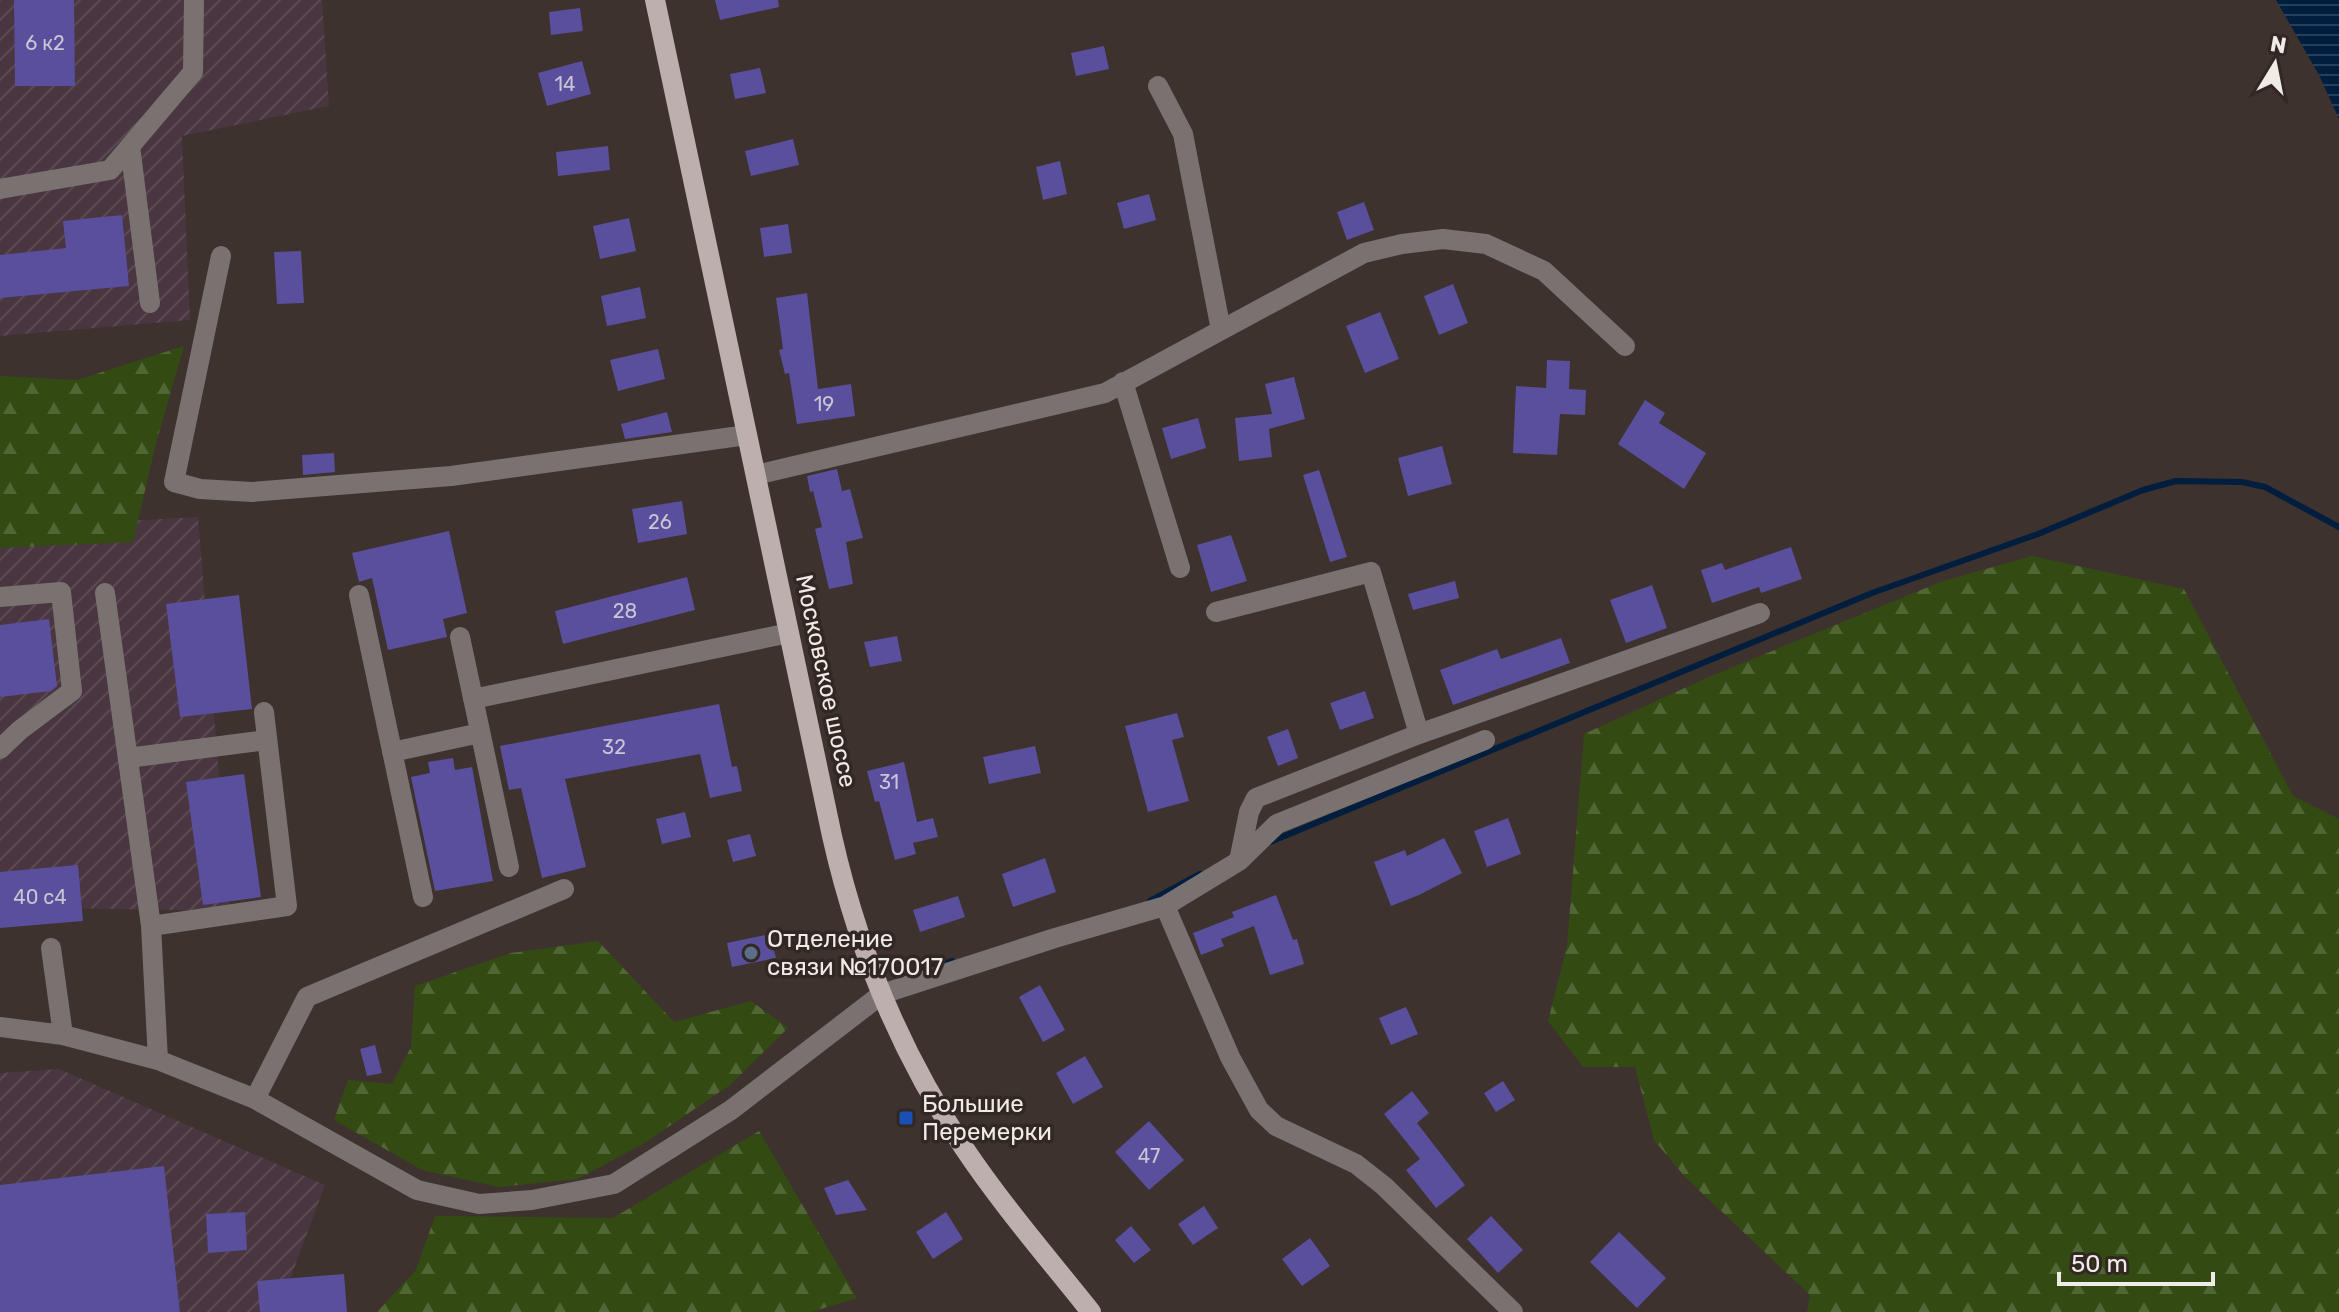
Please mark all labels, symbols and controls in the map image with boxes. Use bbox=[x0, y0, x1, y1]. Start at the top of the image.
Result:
north arrow bbox=[2235, 24, 2315, 104]
text: N bbox=[2268, 30, 2289, 59]
house number: 6 к2 bbox=[25, 31, 65, 55]
house number: 14 bbox=[555, 72, 575, 96]
house number: 19 bbox=[814, 392, 834, 416]
house number: 26 bbox=[648, 510, 672, 534]
street label: Московское шоссе bbox=[790, 572, 862, 790]
house number: 28 bbox=[613, 599, 637, 623]
house number: 32 bbox=[602, 735, 626, 759]
house number: 31 bbox=[879, 770, 899, 794]
house number: 40 с4 bbox=[13, 885, 67, 909]
place label: Отделение связи №170017 bbox=[767, 925, 943, 981]
marker: Отделение связи №170017 bbox=[742, 944, 760, 962]
place label: Большие Перемерки bbox=[922, 1090, 1052, 1146]
marker: Большие Перемерки bbox=[897, 1109, 915, 1127]
house number: 47 bbox=[1138, 1144, 1160, 1168]
scale bar bbox=[2059, 1236, 2213, 1286]
text: 50 m bbox=[2071, 1250, 2128, 1278]

